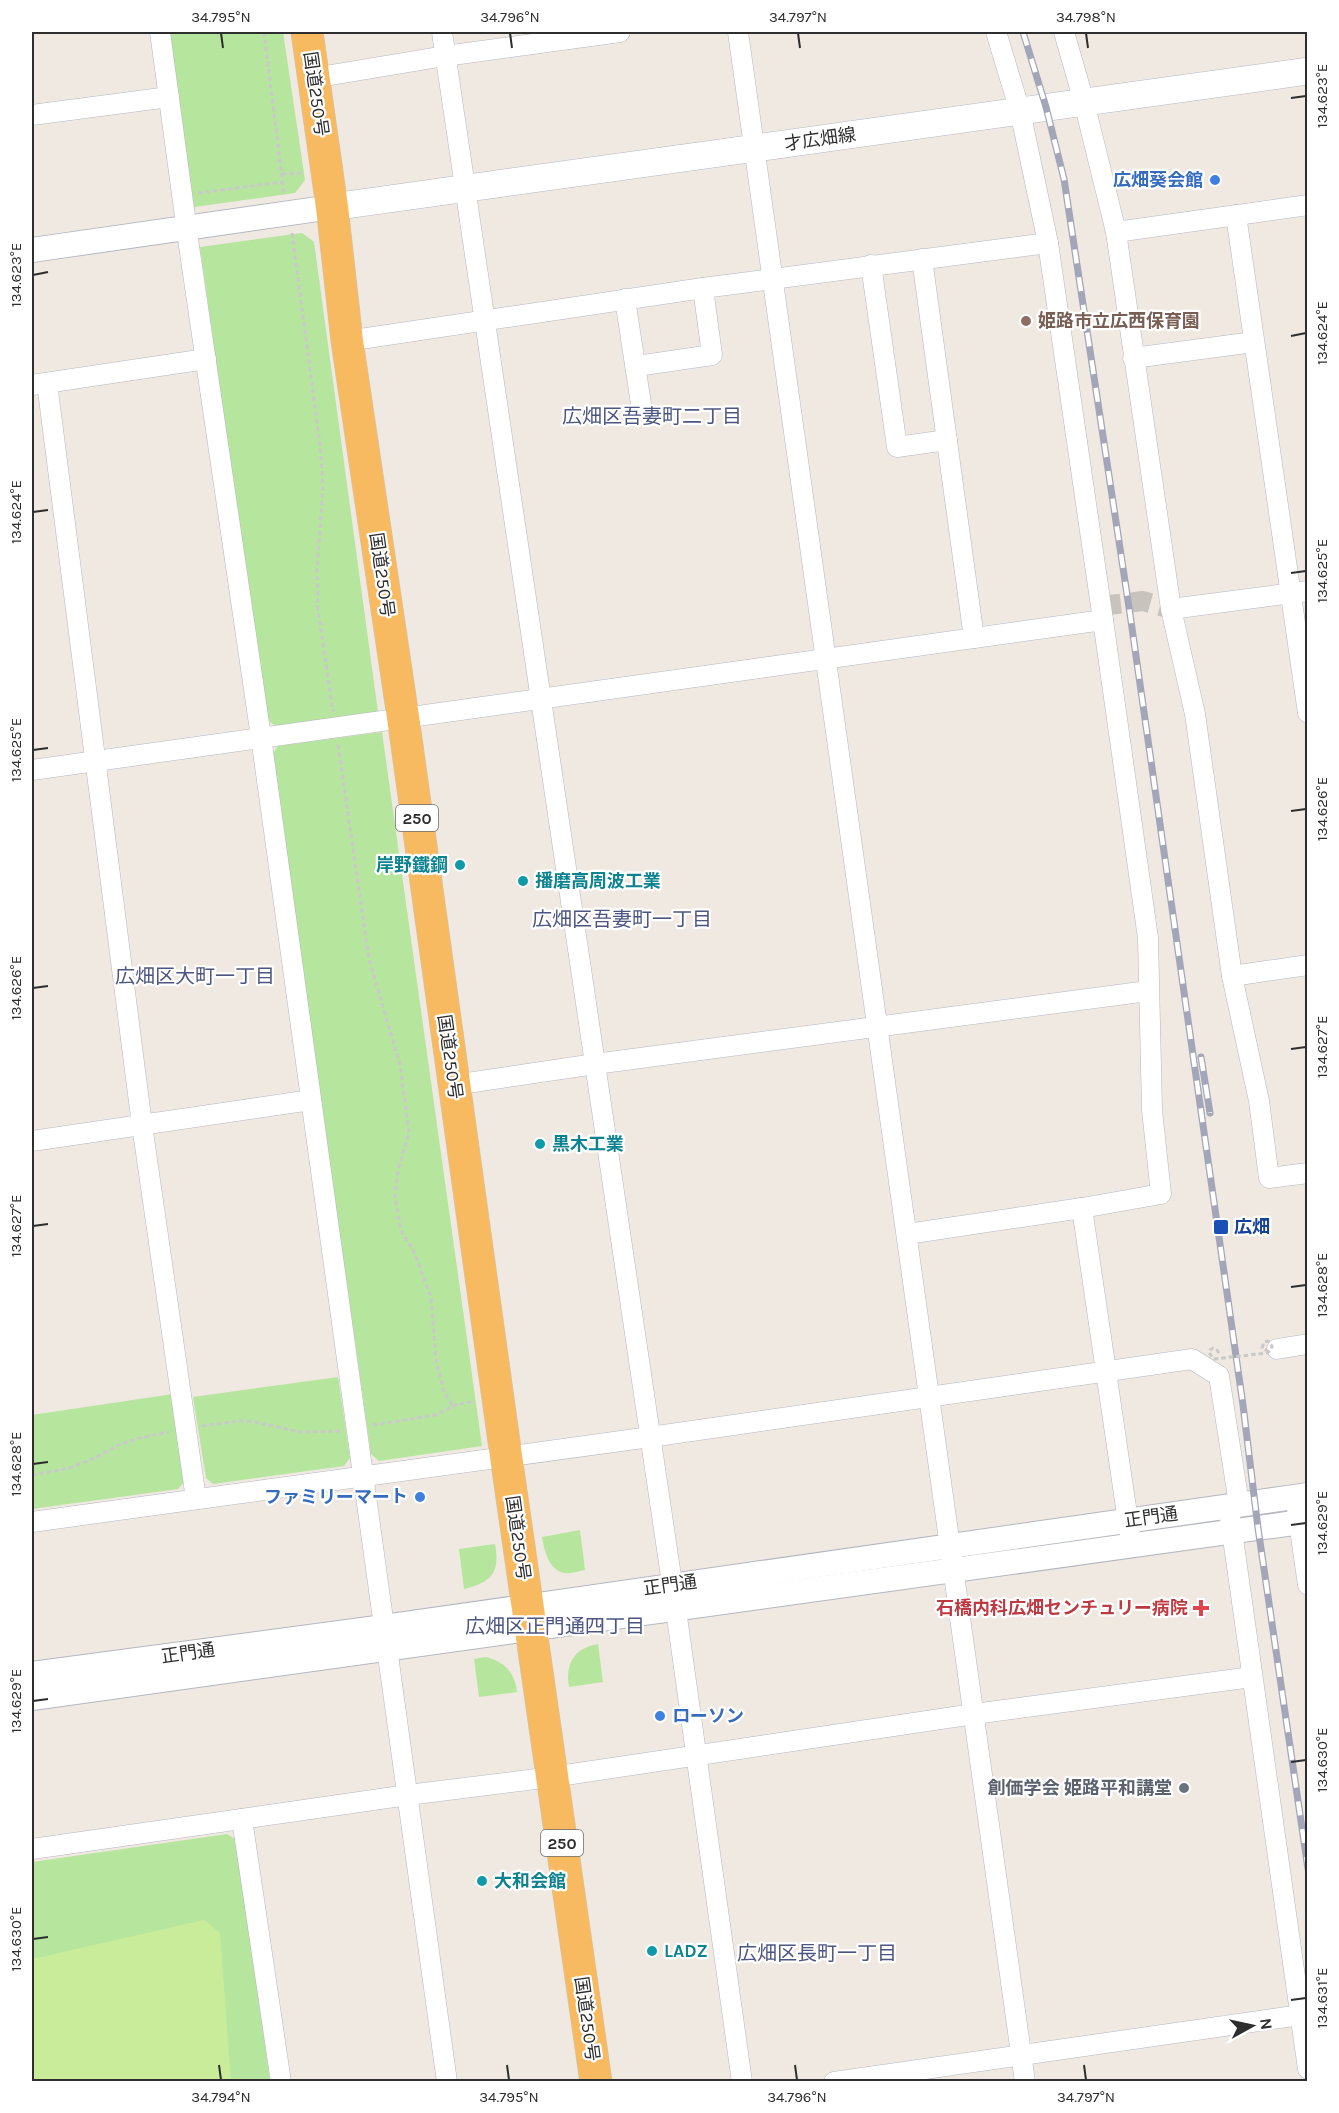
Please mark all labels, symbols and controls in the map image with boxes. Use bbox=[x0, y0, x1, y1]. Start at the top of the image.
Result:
text: 34.795°N bbox=[191, 8, 251, 26]
text: 34.796°N bbox=[480, 8, 540, 26]
text: 34.797°N bbox=[769, 8, 827, 26]
text: 34.798°N bbox=[1056, 8, 1116, 26]
street label: 国道250号 bbox=[299, 50, 333, 138]
text: 134.623°E bbox=[1313, 64, 1331, 128]
street label: 才広畑線 bbox=[783, 123, 857, 155]
place label: 広畑葵会館 bbox=[1113, 169, 1203, 191]
marker: 広畑葵会館 bbox=[1208, 173, 1222, 187]
text: 134.623°E bbox=[7, 243, 25, 307]
text: 134.624°E bbox=[1313, 301, 1331, 365]
place label: 姫路市立広西保育園 bbox=[1038, 310, 1200, 332]
marker: 姫路市立広西保育園 bbox=[1019, 314, 1033, 328]
district label: 広畑区吾妻町二丁目 bbox=[562, 405, 742, 428]
text: 134.624°E bbox=[7, 480, 25, 544]
street label: 国道250号 bbox=[365, 531, 399, 619]
text: 134.625°E bbox=[1313, 539, 1331, 603]
text: 134.625°E bbox=[7, 718, 25, 782]
text: 134.626°E bbox=[1313, 777, 1331, 841]
road number: 250 bbox=[396, 805, 438, 831]
place label: 岸野鐵鋼 bbox=[376, 854, 448, 876]
marker: 岸野鐵鋼 bbox=[453, 858, 467, 872]
place label: 播磨高周波工業 bbox=[535, 870, 661, 892]
marker: 播磨高周波工業 bbox=[516, 874, 530, 888]
district label: 広畑区吾妻町一丁目 bbox=[532, 908, 712, 931]
text: 134.626°E bbox=[7, 956, 25, 1020]
district label: 広畑区大町一丁目 bbox=[115, 965, 275, 988]
street label: 国道250号 bbox=[433, 1013, 467, 1101]
text: 134.627°E bbox=[1313, 1016, 1331, 1078]
place label: 黒木工業 bbox=[552, 1133, 624, 1155]
marker: 黒木工業 bbox=[533, 1137, 547, 1151]
text: 134.627°E bbox=[7, 1195, 25, 1257]
place label: 広畑 bbox=[1234, 1216, 1270, 1238]
marker: 広畑 bbox=[1212, 1218, 1230, 1236]
text: 134.628°E bbox=[1313, 1253, 1331, 1317]
text: 134.628°E bbox=[7, 1432, 25, 1496]
place label: ファミリーマート bbox=[264, 1486, 408, 1508]
marker: ファミリーマート bbox=[413, 1490, 427, 1504]
text: 134.629°E bbox=[1313, 1491, 1331, 1555]
street label: 国道250号 bbox=[501, 1494, 535, 1582]
street label: 正門通 bbox=[1123, 1502, 1179, 1532]
street label: 正門通 bbox=[642, 1570, 698, 1600]
place label: 石橋内科広畑センチュリー病院 bbox=[936, 1597, 1188, 1619]
marker: 石橋内科広畑センチュリー病院 bbox=[1192, 1599, 1210, 1617]
district label: 広畑区正門通四丁目 bbox=[465, 1615, 645, 1638]
street label: 正門通 bbox=[160, 1638, 216, 1668]
text: 134.629°E bbox=[7, 1669, 25, 1733]
place label: ローソン bbox=[672, 1705, 744, 1727]
marker: ローソン bbox=[653, 1709, 667, 1723]
text: 134.630°E bbox=[1313, 1728, 1331, 1792]
place label: 創価学会 姫路平和講堂 bbox=[987, 1777, 1172, 1799]
marker: 創価学会 姫路平和講堂 bbox=[1177, 1781, 1191, 1795]
road number: 250 bbox=[541, 1830, 583, 1856]
place label: 大和会館 bbox=[494, 1870, 566, 1892]
marker: 大和会館 bbox=[475, 1874, 489, 1888]
text: 134.630°E bbox=[7, 1907, 25, 1971]
place label: LADZ bbox=[664, 1940, 708, 1962]
district label: 広畑区長町一丁目 bbox=[737, 1942, 897, 1965]
marker: LADZ bbox=[645, 1944, 659, 1958]
text: 134.631°E bbox=[1313, 1968, 1331, 2028]
street label: 国道250号 bbox=[570, 1975, 604, 2063]
north arrow bbox=[1222, 1996, 1282, 2056]
text: N bbox=[1256, 2017, 1277, 2031]
text: 34.794°N bbox=[191, 2088, 251, 2106]
text: 34.795°N bbox=[479, 2088, 539, 2106]
text: 34.796°N bbox=[767, 2088, 827, 2106]
text: 34.797°N bbox=[1057, 2088, 1115, 2106]

